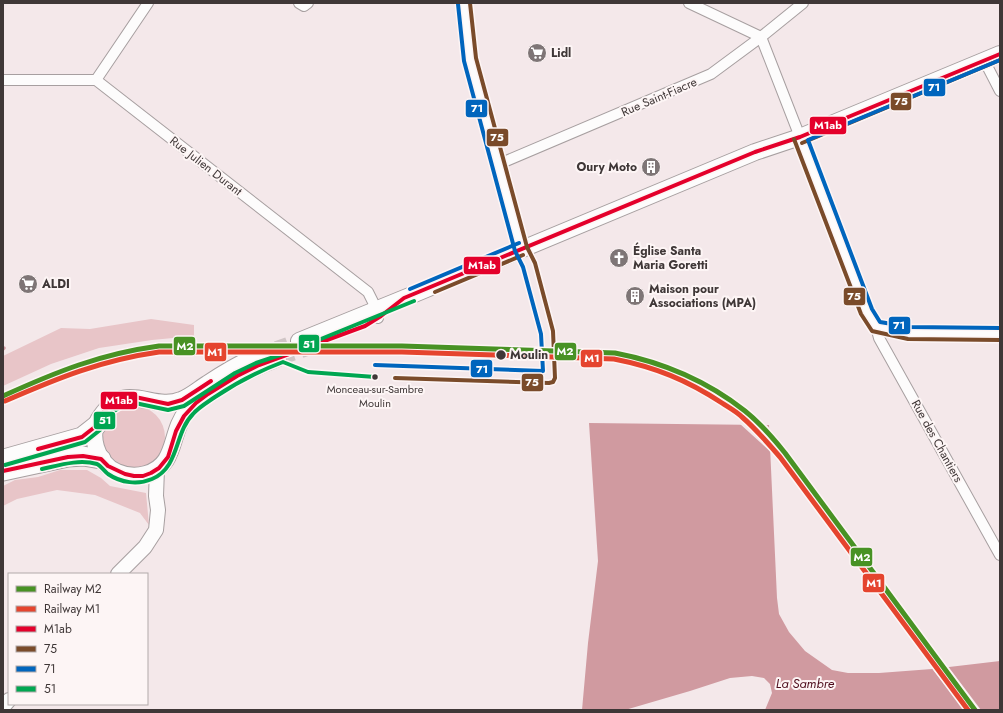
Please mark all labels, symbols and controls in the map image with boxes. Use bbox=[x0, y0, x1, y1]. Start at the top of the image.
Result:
supermarket icon: Lidl bbox=[526, 42, 548, 64]
place label: Lidl bbox=[551, 44, 571, 62]
street label: Rue Saint-Fiacre bbox=[618, 73, 700, 121]
line badge: 71 bbox=[923, 78, 946, 97]
text: 71 bbox=[928, 79, 940, 95]
line badge: 75 bbox=[890, 92, 912, 111]
text: 75 bbox=[894, 93, 908, 109]
line badge: 71 bbox=[465, 99, 488, 118]
text: 71 bbox=[471, 100, 483, 116]
line badge: M1ab bbox=[809, 116, 847, 135]
text: M1ab bbox=[814, 117, 842, 133]
line badge: 75 bbox=[486, 128, 509, 147]
text: 75 bbox=[490, 129, 504, 145]
street label: Rue Julien Durant bbox=[166, 132, 246, 200]
building icon: Oury Moto bbox=[640, 156, 662, 178]
place label: Oury Moto bbox=[576, 158, 637, 176]
place label: Église Santa Maria Goretti bbox=[633, 242, 708, 274]
church icon: Église Santa Maria Goretti bbox=[608, 247, 630, 269]
line badge: M1ab bbox=[463, 256, 501, 275]
text: M1ab bbox=[468, 257, 496, 273]
supermarket icon: ALDI bbox=[17, 273, 39, 295]
place label: ALDI bbox=[41, 275, 70, 293]
place label: Maison pour Associations (MPA) bbox=[648, 280, 756, 312]
building icon: Maison pour Associations (MPA) bbox=[624, 285, 646, 307]
line badge: 75 bbox=[843, 287, 866, 306]
text: 75 bbox=[847, 288, 861, 304]
line badge: 71 bbox=[888, 316, 911, 335]
text: 71 bbox=[893, 317, 905, 333]
line badge: 51 bbox=[298, 334, 320, 353]
line badge: M2 bbox=[173, 336, 196, 356]
text: 51 bbox=[303, 336, 315, 352]
text: M2 bbox=[176, 338, 194, 354]
line badge: M1 bbox=[204, 342, 227, 362]
line badge: M2 bbox=[554, 342, 577, 361]
text: M2 bbox=[556, 343, 574, 359]
text: M1 bbox=[207, 344, 223, 360]
place label: Moulin bbox=[510, 346, 548, 364]
marker: Moulin bbox=[494, 348, 508, 362]
line badge: M1 bbox=[580, 349, 603, 368]
text: M1 bbox=[584, 350, 600, 366]
line badge: 71 bbox=[470, 359, 493, 378]
text: 71 bbox=[476, 361, 488, 377]
marker: Monceau-sur-Sambre Moulin bbox=[370, 372, 380, 382]
line badge: 75 bbox=[521, 373, 544, 392]
text: 75 bbox=[525, 374, 539, 390]
place label: Monceau-sur-Sambre Moulin bbox=[327, 381, 424, 411]
line badge: M1ab bbox=[100, 391, 138, 410]
text: M1ab bbox=[105, 392, 133, 408]
street label: Rue des Chantiers bbox=[907, 396, 967, 486]
line badge: 51 bbox=[93, 411, 116, 430]
text: 51 bbox=[99, 412, 111, 428]
line badge: M2 bbox=[850, 547, 873, 567]
text: M2 bbox=[853, 549, 871, 565]
legend bbox=[8, 573, 148, 705]
line badge: M1 bbox=[862, 573, 885, 593]
text: M1 bbox=[866, 575, 882, 591]
text: Railway M2 bbox=[44, 580, 102, 598]
text: Railway M1 bbox=[44, 600, 100, 618]
text: M1ab bbox=[44, 620, 72, 638]
text: 75 bbox=[44, 640, 57, 658]
text: 71 bbox=[44, 660, 56, 678]
water label: La Sambre bbox=[776, 674, 835, 693]
text: 51 bbox=[44, 680, 56, 698]

